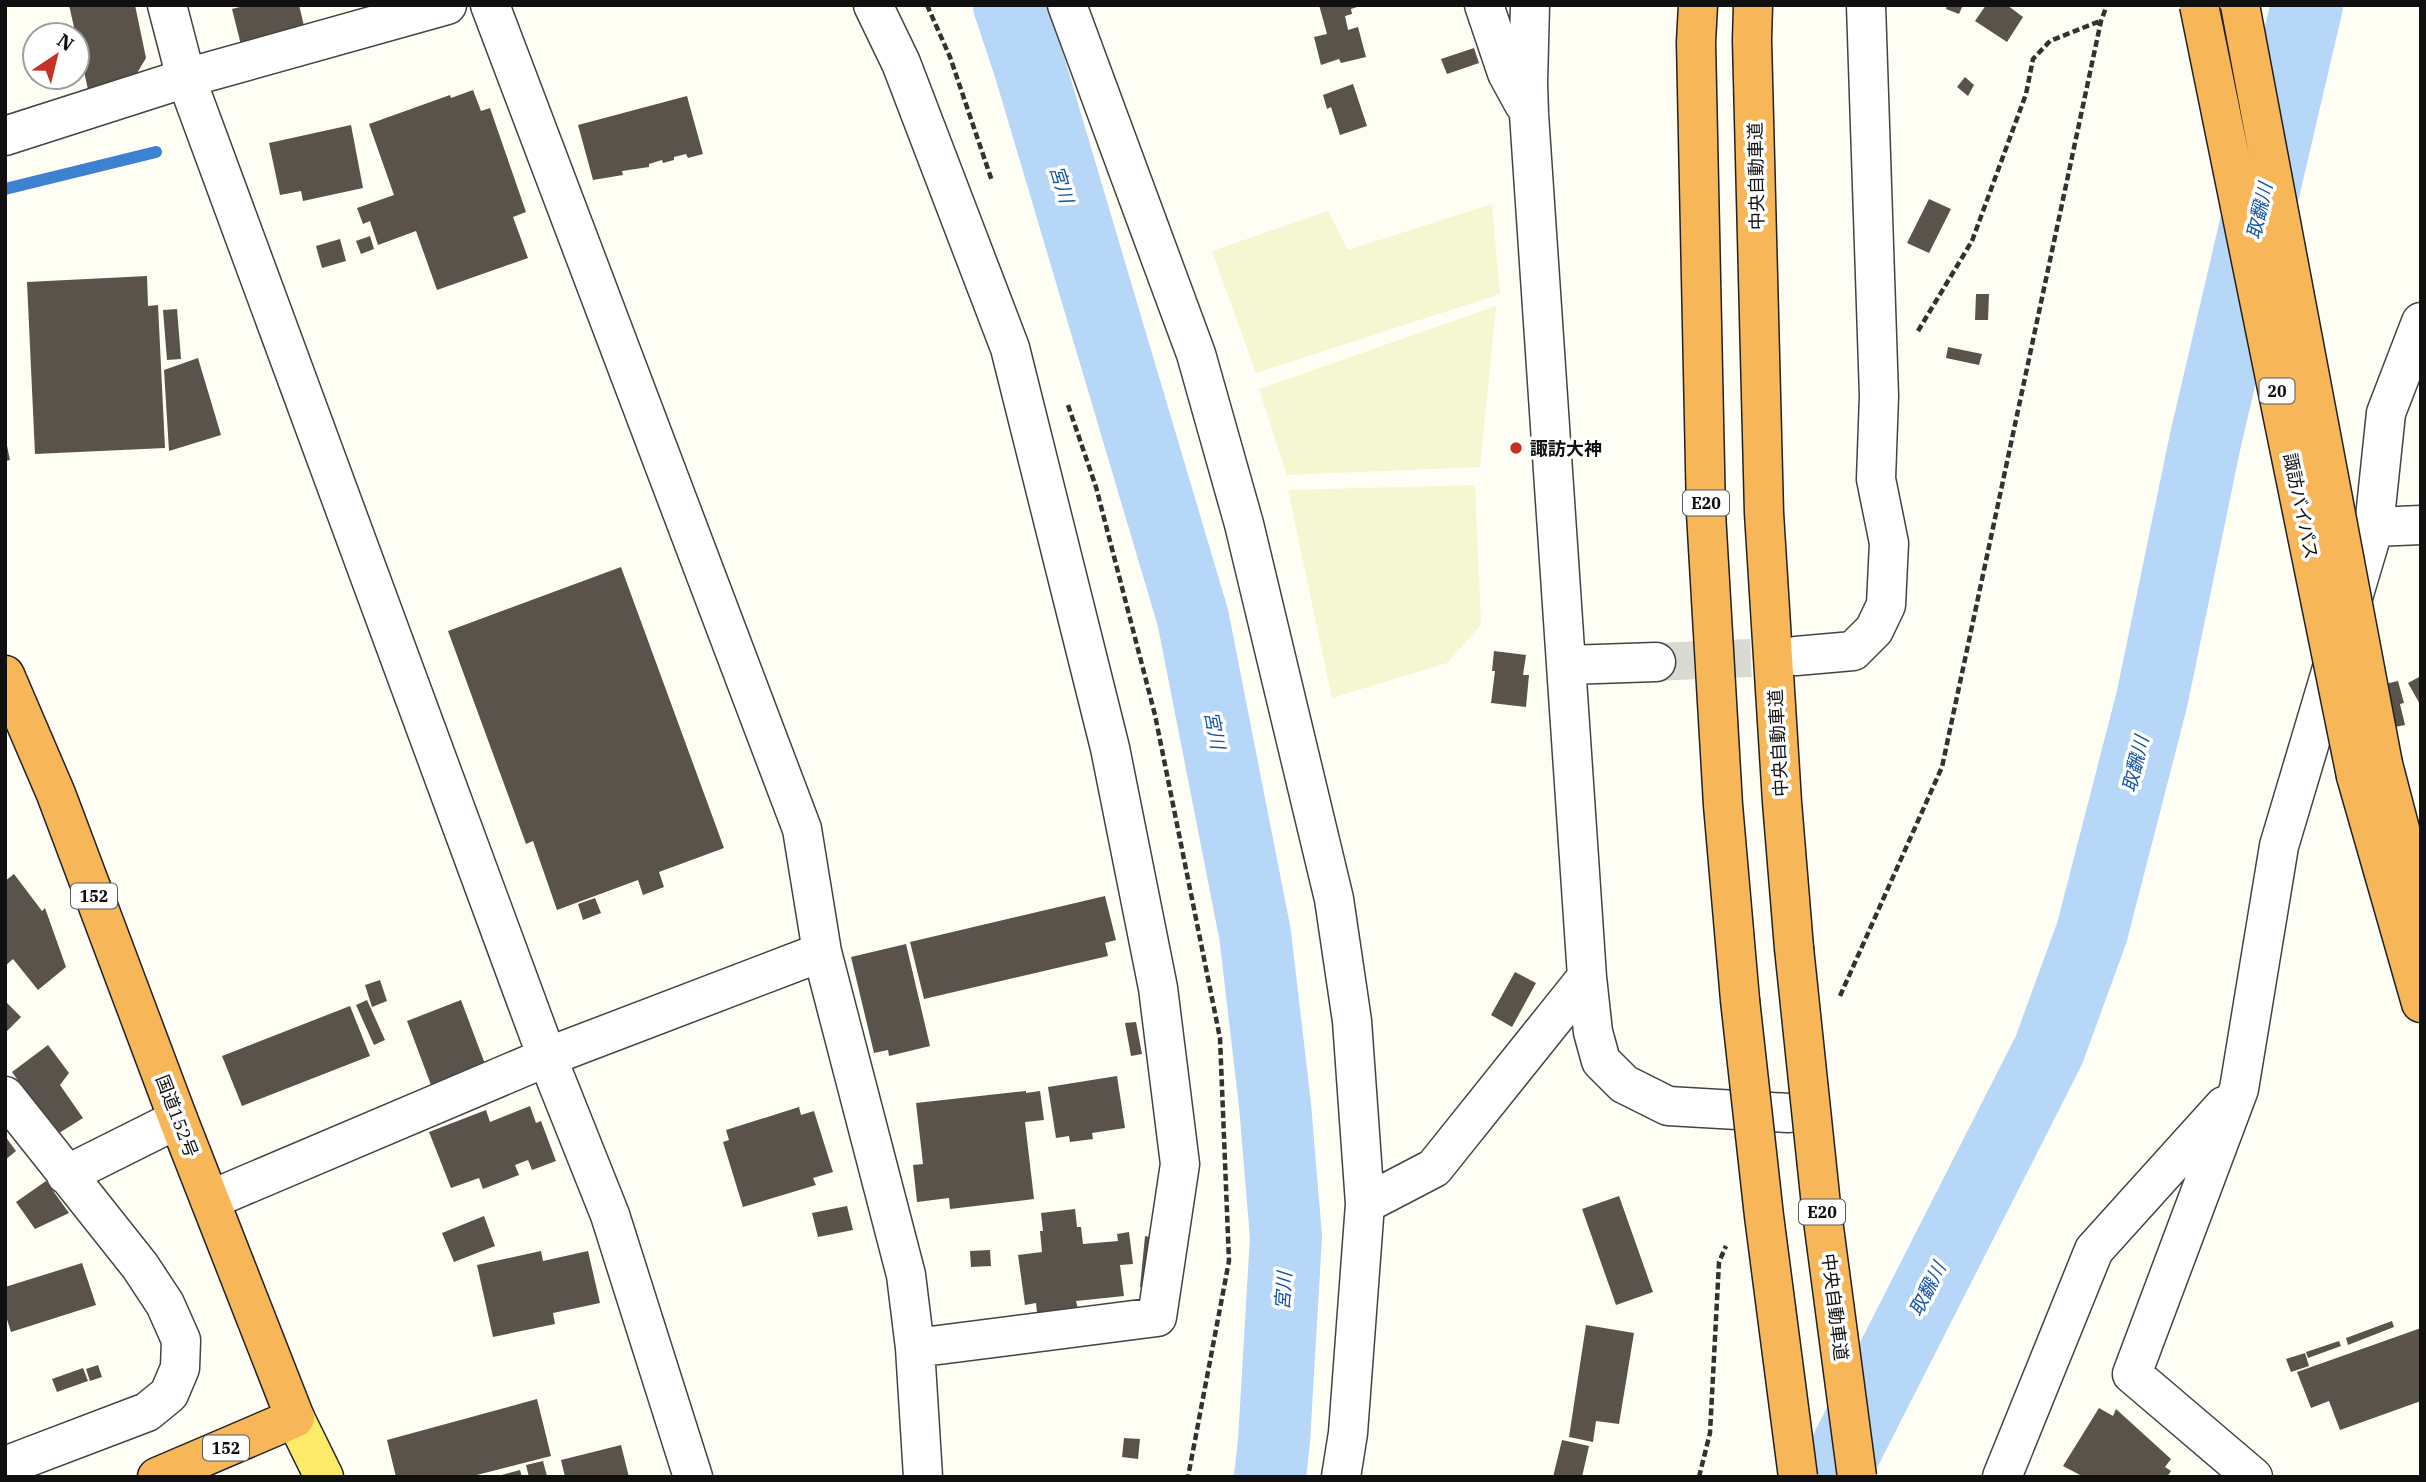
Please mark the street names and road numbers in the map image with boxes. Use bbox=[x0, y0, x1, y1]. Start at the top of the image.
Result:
street label: 中央自動車道 bbox=[1744, 122, 1768, 230]
road number: 20 bbox=[2260, 378, 2294, 404]
street label: 諏訪バイパス bbox=[2279, 451, 2323, 561]
road number: E20 bbox=[1683, 490, 1729, 516]
street label: 中央自動車道 bbox=[1764, 688, 1792, 798]
road number: 152 bbox=[71, 884, 117, 908]
street label: 国道152号 bbox=[151, 1072, 203, 1160]
road number: E20 bbox=[1799, 1200, 1845, 1224]
street label: 中央自動車道 bbox=[1817, 1252, 1853, 1362]
road number: 152 bbox=[203, 1436, 249, 1460]

